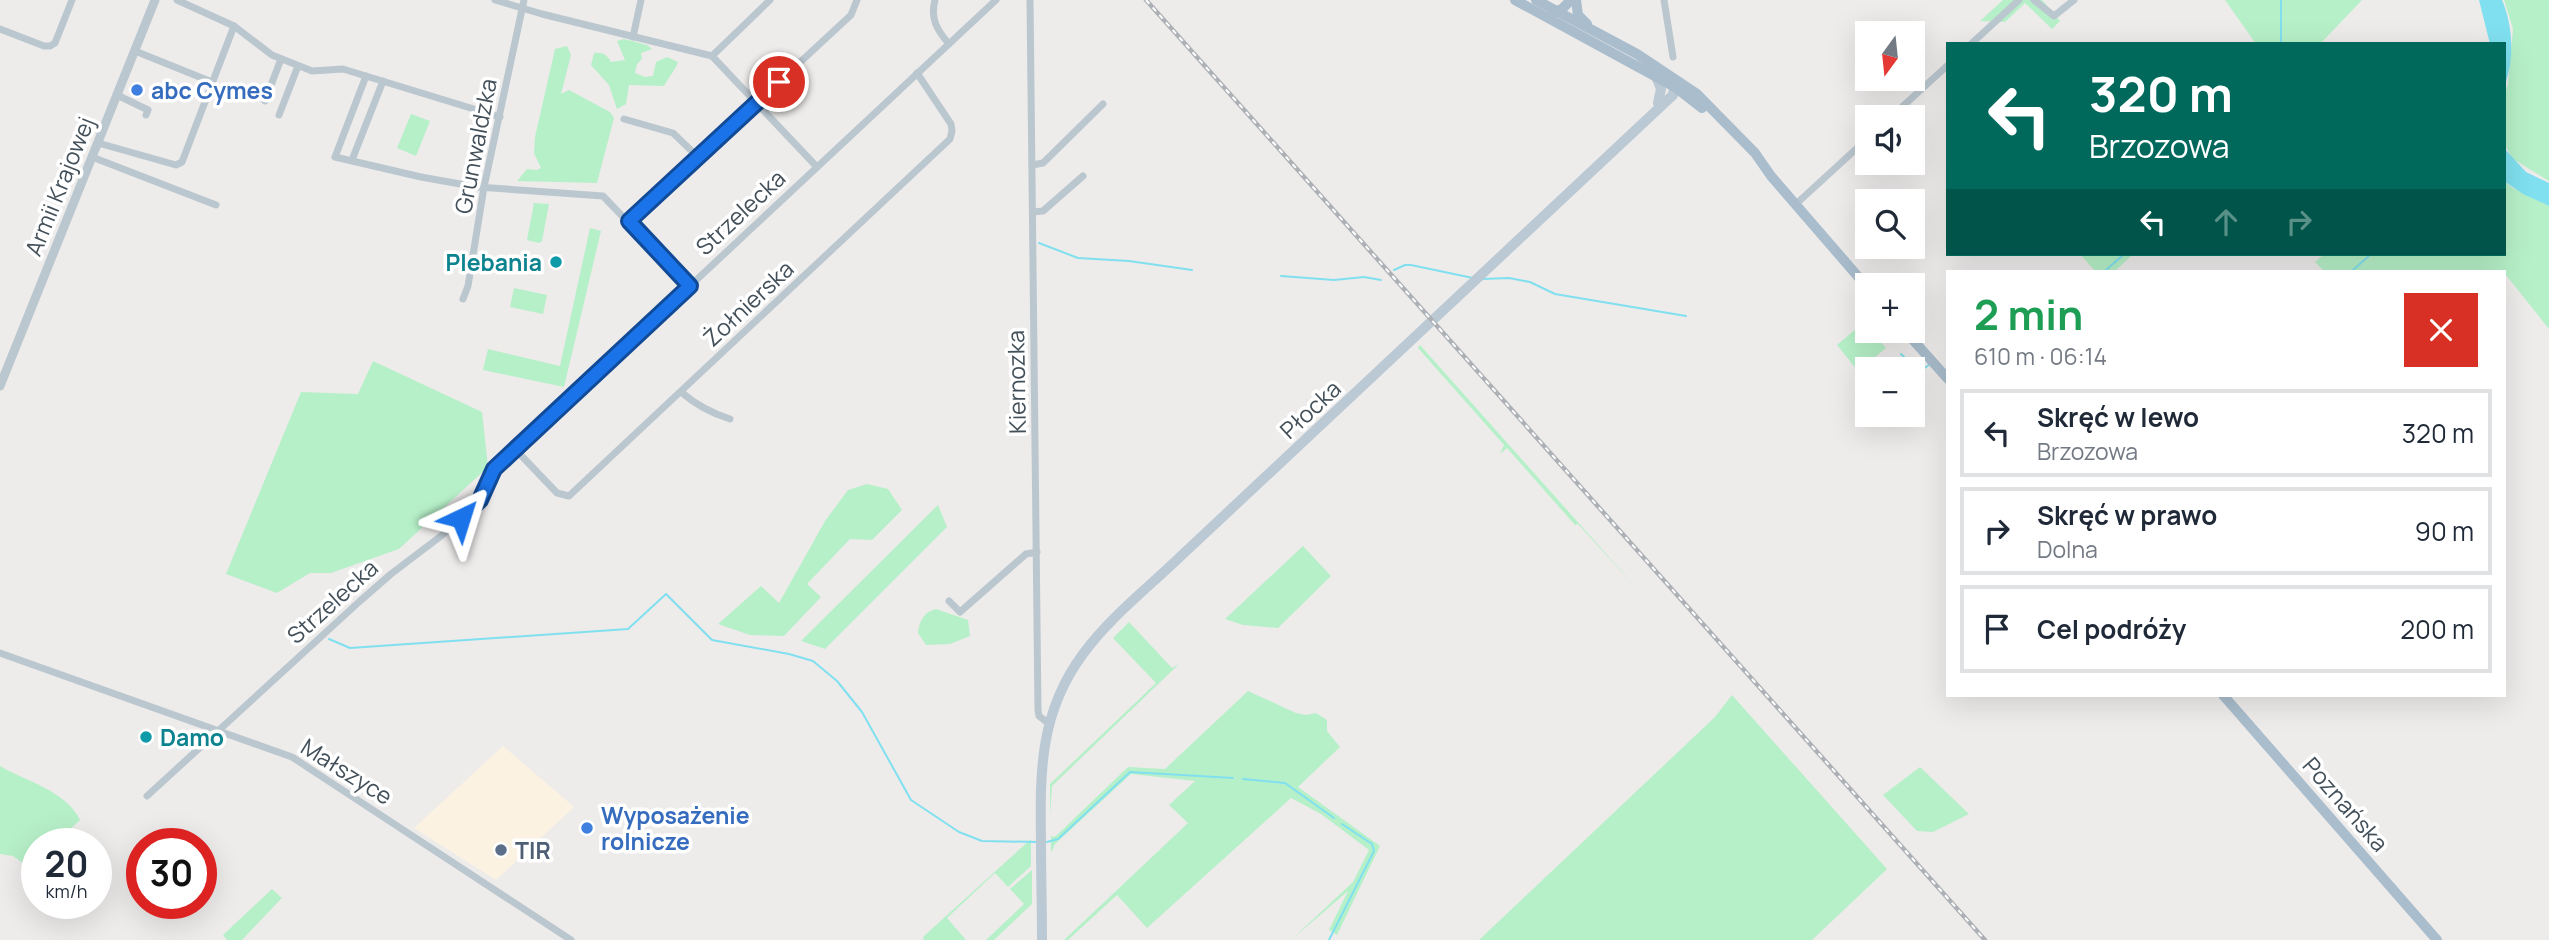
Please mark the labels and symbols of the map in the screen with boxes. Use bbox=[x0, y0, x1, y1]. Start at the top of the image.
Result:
north arrow bbox=[1855, 21, 1925, 91]
pin bbox=[749, 52, 809, 112]
place label: abc Cymes bbox=[151, 74, 273, 106]
street label: Grunwaldzka bbox=[446, 76, 504, 216]
marker: abc Cymes bbox=[129, 82, 145, 98]
street label: Armii Krajowej bbox=[17, 112, 101, 260]
street label: Strzelecka bbox=[688, 162, 792, 262]
place label: Plebania bbox=[446, 246, 542, 278]
street label: Żołnierska bbox=[696, 253, 800, 353]
marker: Plebania bbox=[548, 254, 564, 270]
street label: Kiernozka bbox=[999, 330, 1033, 434]
street label: Płocka bbox=[1273, 373, 1347, 445]
position arrow bbox=[424, 481, 498, 555]
street label: Strzelecka bbox=[280, 552, 384, 650]
place label: Damo bbox=[160, 721, 224, 753]
marker: Damo bbox=[138, 729, 154, 745]
street label: Małszyce bbox=[295, 730, 399, 812]
street label: Poznańska bbox=[2296, 750, 2396, 858]
place label: Wyposażenie rolnicze bbox=[601, 799, 750, 857]
marker: Wyposażenie rolnicze bbox=[579, 820, 595, 836]
speed limit sign: 30 bbox=[126, 828, 217, 919]
place label: TIR bbox=[515, 834, 551, 866]
marker: TIR bbox=[493, 842, 509, 858]

